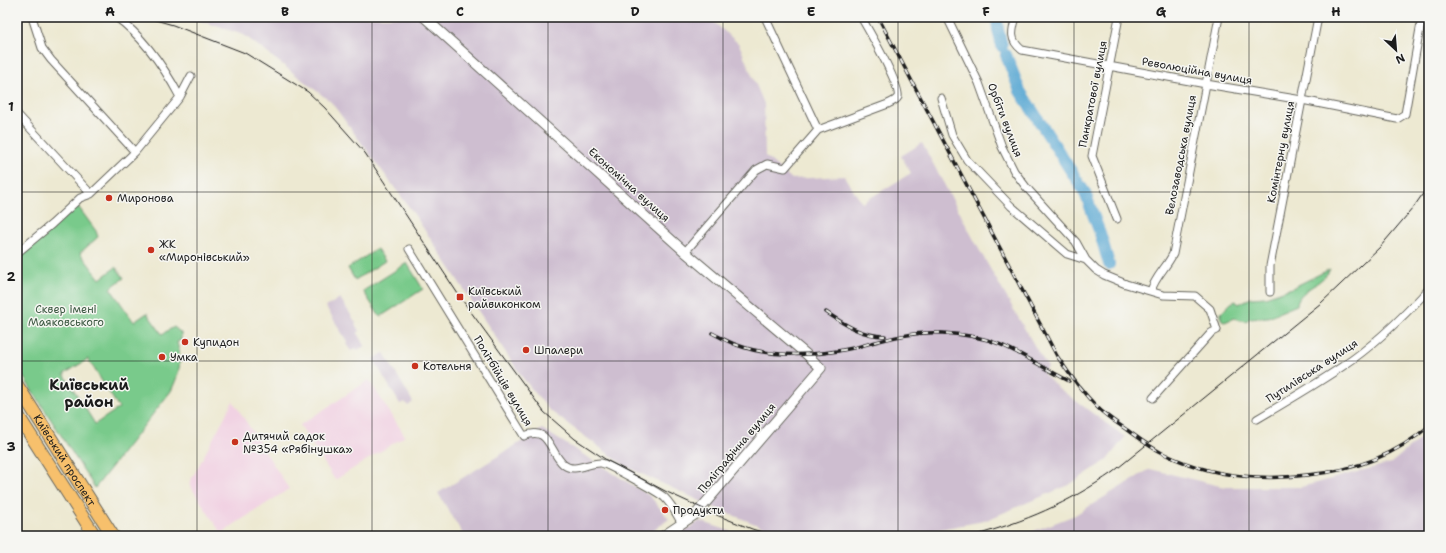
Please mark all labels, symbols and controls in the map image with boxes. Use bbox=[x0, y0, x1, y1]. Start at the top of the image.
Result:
text: A bbox=[105, 3, 115, 20]
text: B bbox=[281, 3, 289, 20]
text: C bbox=[456, 3, 464, 20]
text: D bbox=[630, 3, 640, 20]
text: E bbox=[807, 3, 816, 20]
text: F bbox=[982, 3, 990, 20]
text: G bbox=[1156, 3, 1167, 20]
text: H bbox=[1331, 3, 1341, 20]
north arrow bbox=[1376, 30, 1416, 70]
street label: Панкратової вулиця bbox=[1075, 39, 1111, 149]
text: N bbox=[1393, 50, 1407, 67]
street label: Революційна вулиця bbox=[1141, 54, 1253, 88]
street label: Орбіти вулиця bbox=[984, 81, 1026, 159]
street label: Велозаводська вулиця bbox=[1162, 94, 1200, 216]
text: 1 bbox=[8, 98, 14, 115]
street label: Комінтерну вулиця bbox=[1264, 100, 1298, 204]
street label: Економічна вулиця bbox=[585, 144, 673, 226]
place label: Миронова bbox=[117, 191, 174, 206]
marker: Миронова bbox=[104, 193, 114, 203]
place label: ЖК «Миронівський» bbox=[159, 237, 250, 265]
marker: ЖК «Миронівський» bbox=[146, 245, 156, 255]
text: 2 bbox=[6, 268, 16, 285]
place label: Київський райвиконком bbox=[468, 284, 541, 312]
marker: Київський райвиконком bbox=[455, 292, 465, 302]
park label: Сквер імені Маяковського bbox=[28, 302, 104, 330]
street label: Політбійців вулиця bbox=[470, 333, 536, 429]
place label: Купидон bbox=[193, 335, 239, 350]
street label: Путилівська вулиця bbox=[1263, 336, 1361, 406]
marker: Купидон bbox=[180, 337, 190, 347]
place label: Шпалери bbox=[534, 343, 583, 358]
marker: Шпалери bbox=[521, 345, 531, 355]
place label: Умка bbox=[170, 350, 198, 365]
marker: Умка bbox=[157, 352, 167, 362]
place label: Котельня bbox=[423, 359, 472, 374]
marker: Котельня bbox=[410, 361, 420, 371]
district label: Київський район bbox=[49, 375, 129, 412]
street label: Поліграфічна вулиця bbox=[695, 400, 779, 496]
street label: Київський проспект bbox=[30, 411, 100, 509]
place label: Дитячий садок №354 «Рябінушка» bbox=[243, 429, 352, 457]
marker: Дитячий садок №354 «Рябінушка» bbox=[230, 437, 240, 447]
text: 3 bbox=[6, 438, 16, 455]
place label: Продукти bbox=[673, 503, 724, 518]
marker: Продукти bbox=[660, 505, 670, 515]

